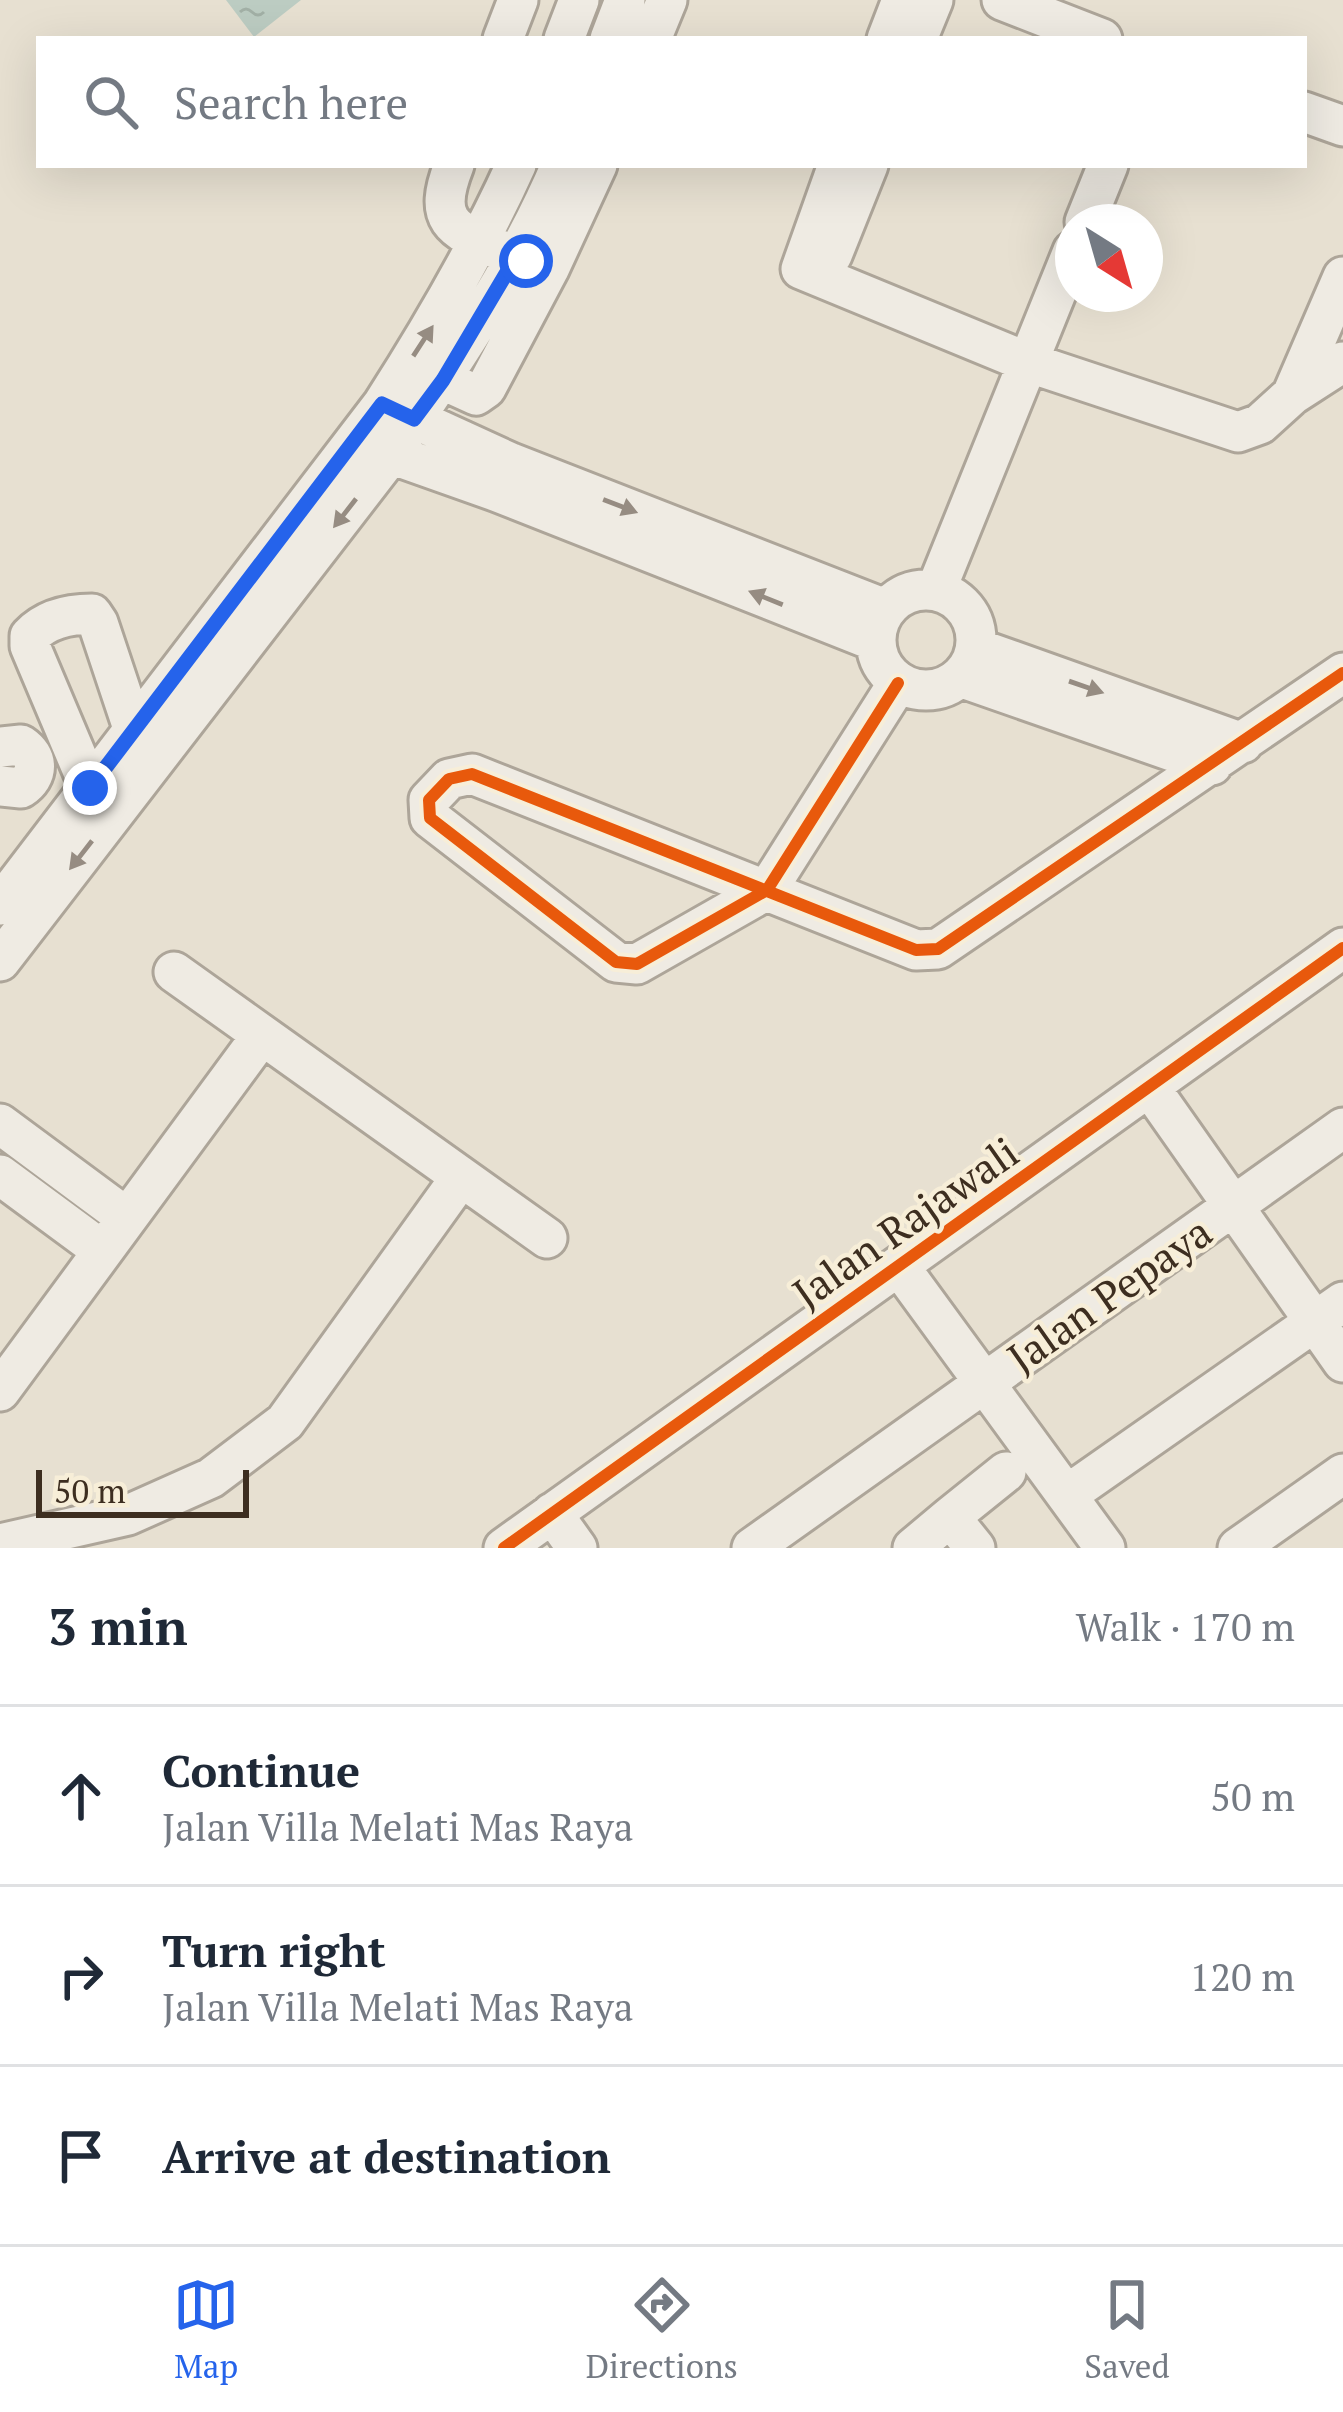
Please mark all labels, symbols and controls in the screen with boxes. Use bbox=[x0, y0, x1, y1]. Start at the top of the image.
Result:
search box bbox=[36, 36, 1307, 168]
icon: search bbox=[78, 69, 144, 135]
text: Search here bbox=[174, 72, 408, 132]
north arrow bbox=[1055, 204, 1163, 312]
route start bbox=[499, 234, 553, 288]
one-way arrow bbox=[412, 325, 434, 358]
one-way arrow bbox=[602, 497, 638, 516]
one-way arrow bbox=[333, 498, 358, 529]
one-way arrow bbox=[747, 587, 783, 606]
one-way arrow bbox=[1068, 679, 1104, 697]
route end bbox=[63, 761, 117, 815]
one-way arrow bbox=[70, 840, 94, 871]
street label: Jalan Rajawali bbox=[781, 1124, 1029, 1320]
street label: Jalan Pepaya bbox=[996, 1203, 1222, 1385]
scale bar bbox=[36, 1464, 249, 1517]
text: 50 m bbox=[54, 1469, 126, 1512]
text: 3 min bbox=[48, 1592, 188, 1660]
text: Walk · 170 m bbox=[1076, 1600, 1295, 1652]
text: Continue bbox=[162, 1740, 360, 1800]
icon: ahead bbox=[48, 1763, 114, 1829]
text: 50 m bbox=[1210, 1770, 1295, 1822]
text: Jalan Villa Melati Mas Raya bbox=[162, 1800, 633, 1852]
text: Turn right bbox=[162, 1920, 386, 1980]
icon: right bbox=[48, 1943, 114, 2009]
text: 120 m bbox=[1190, 1950, 1295, 2002]
text: Jalan Villa Melati Mas Raya bbox=[162, 1980, 633, 2032]
icon: arrive bbox=[48, 2123, 114, 2189]
text: Arrive at destination bbox=[162, 2126, 611, 2186]
tab: Map bbox=[173, 2272, 239, 2387]
tab: Directions bbox=[586, 2272, 738, 2387]
tab: Saved bbox=[1084, 2272, 1170, 2387]

